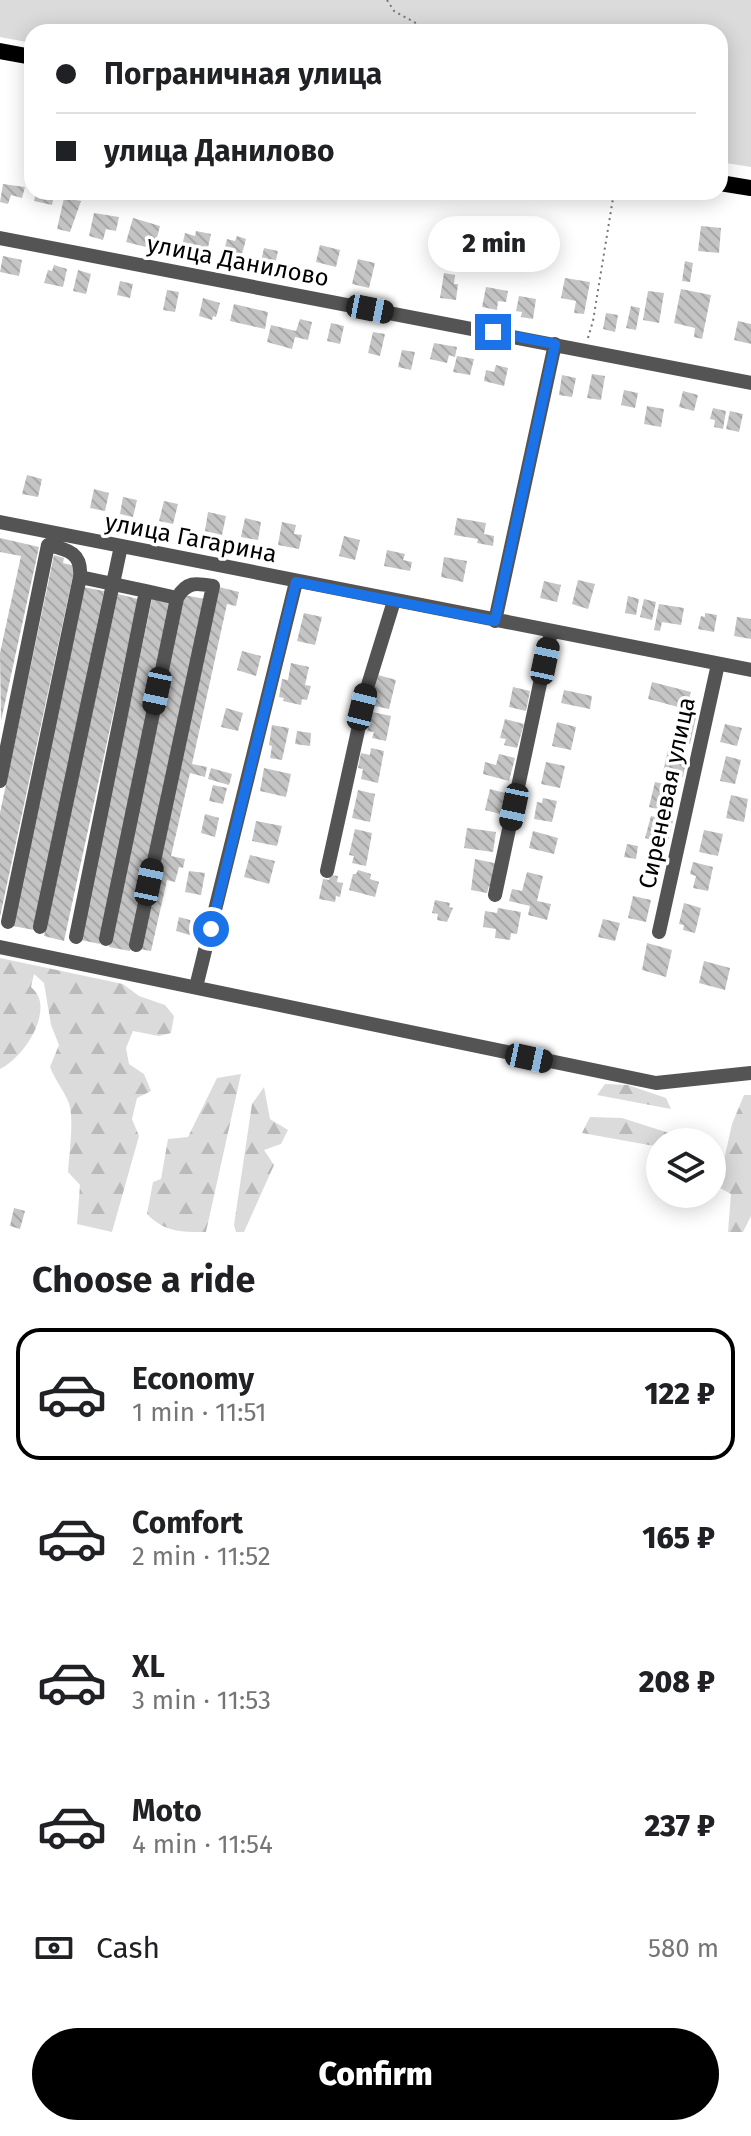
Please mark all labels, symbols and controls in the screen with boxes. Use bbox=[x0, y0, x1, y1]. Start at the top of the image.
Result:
text: Пограничная улица bbox=[104, 56, 382, 92]
text: улица Данилово bbox=[104, 133, 335, 169]
callout: 2 min bbox=[427, 216, 559, 272]
text: 2 min bbox=[462, 228, 526, 259]
street label: улица Данилово bbox=[145, 230, 331, 292]
car bbox=[344, 293, 396, 325]
route end bbox=[475, 314, 511, 350]
street label: улица Гагарина bbox=[103, 508, 279, 568]
car bbox=[528, 635, 562, 687]
car bbox=[140, 665, 174, 717]
car bbox=[345, 681, 379, 733]
street label: Сиреневая улица bbox=[633, 695, 701, 891]
car bbox=[497, 781, 531, 833]
car bbox=[132, 856, 166, 908]
route start bbox=[193, 911, 229, 947]
car bbox=[503, 1041, 555, 1075]
map controls bbox=[646, 1128, 726, 1208]
button: layers bbox=[646, 1128, 726, 1208]
text: Choose a ride bbox=[32, 1258, 255, 1302]
icon: car bbox=[36, 1358, 108, 1430]
text: Economy bbox=[132, 1361, 254, 1397]
text: 122 ₽ bbox=[644, 1376, 715, 1412]
text: 1 min · 11:51 bbox=[132, 1397, 266, 1428]
icon: car bbox=[36, 1502, 108, 1574]
text: Comfort bbox=[132, 1505, 243, 1541]
text: 165 ₽ bbox=[642, 1520, 715, 1556]
text: 2 min · 11:52 bbox=[132, 1541, 271, 1572]
icon: car bbox=[36, 1646, 108, 1718]
text: XL bbox=[132, 1649, 165, 1685]
text: 208 ₽ bbox=[639, 1664, 715, 1700]
text: 3 min · 11:53 bbox=[132, 1685, 271, 1716]
icon: car bbox=[36, 1790, 108, 1862]
text: Moto bbox=[132, 1793, 202, 1829]
text: 237 ₽ bbox=[645, 1808, 715, 1844]
text: 4 min · 11:54 bbox=[132, 1829, 273, 1860]
icon: cash bbox=[32, 1926, 76, 1970]
text: Cash bbox=[96, 1930, 160, 1966]
text: 580 m bbox=[648, 1933, 719, 1964]
button: Confirm bbox=[32, 2028, 719, 2120]

